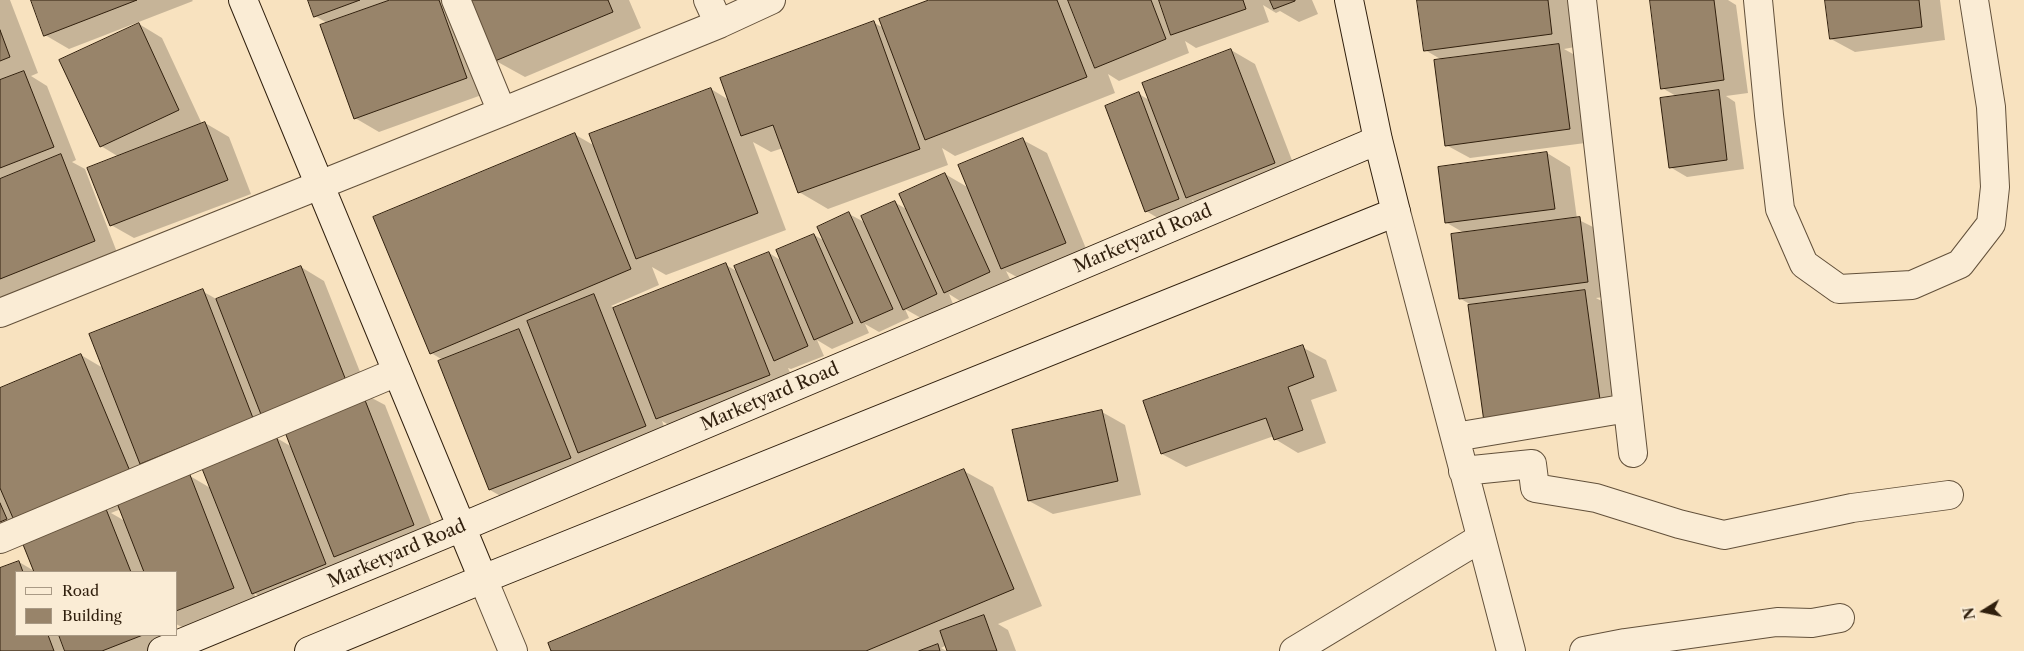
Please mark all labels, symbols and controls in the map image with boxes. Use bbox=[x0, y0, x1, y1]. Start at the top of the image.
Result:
street label: Marketyard Road bbox=[1071, 200, 1215, 278]
street label: Marketyard Road bbox=[698, 358, 842, 436]
street label: Marketyard Road bbox=[325, 515, 469, 593]
legend bbox=[15, 571, 178, 636]
text: Road bbox=[62, 581, 99, 600]
north arrow bbox=[1959, 586, 2009, 636]
text: Building bbox=[62, 606, 122, 625]
text: N bbox=[1959, 606, 1979, 621]

